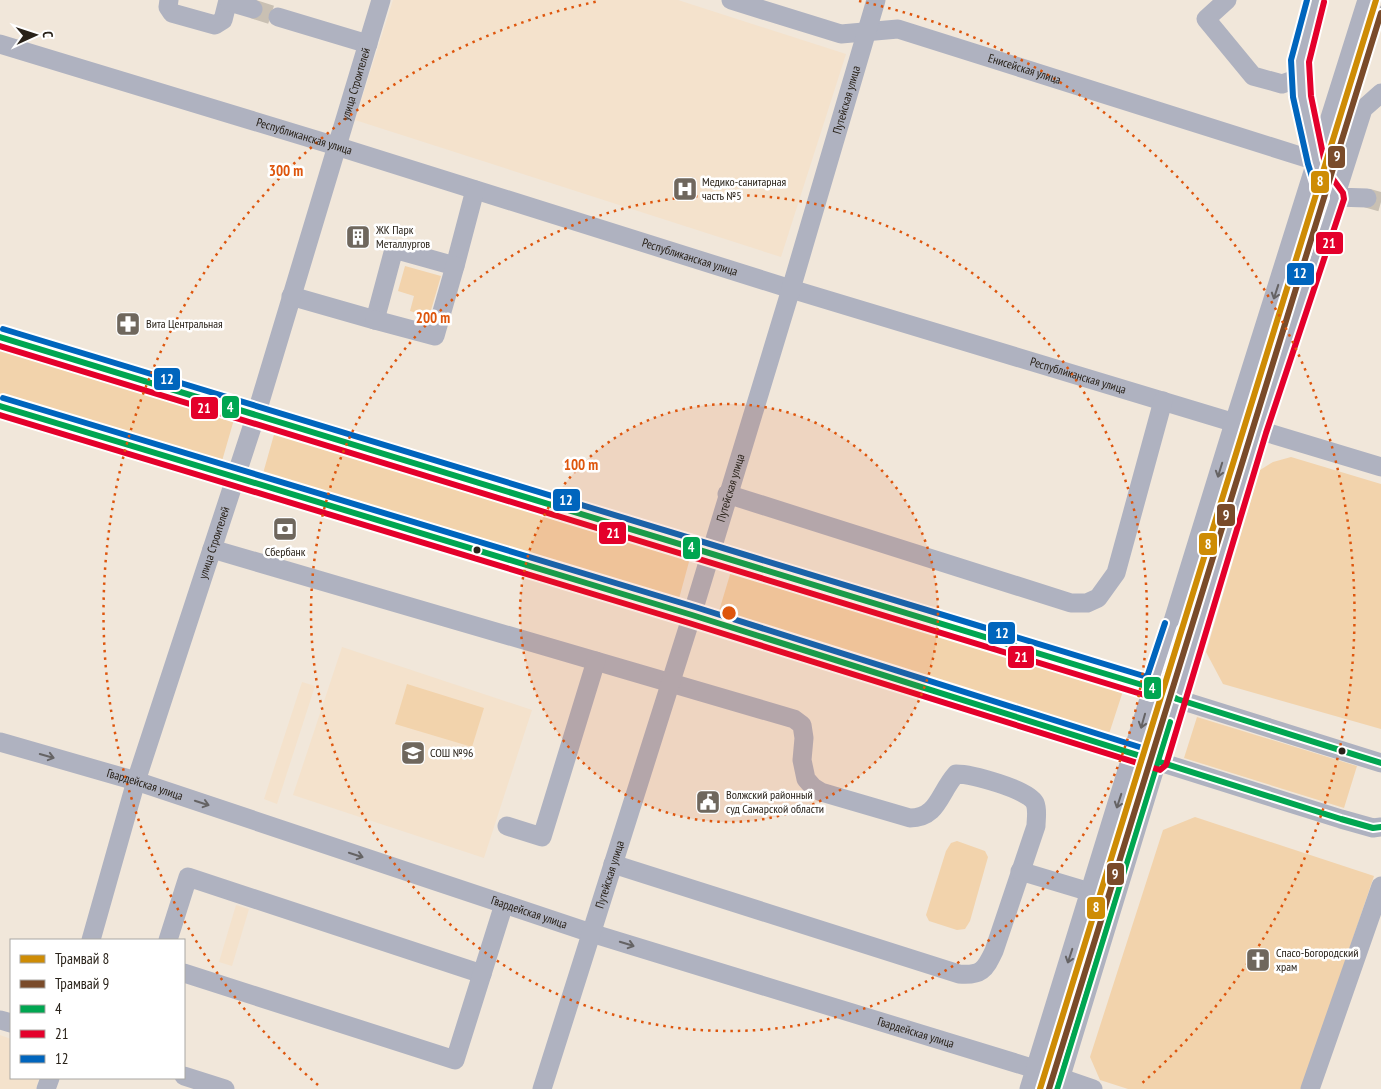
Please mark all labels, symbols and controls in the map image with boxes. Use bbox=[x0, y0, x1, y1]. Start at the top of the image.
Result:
north arrow bbox=[10, 10, 60, 60]
text: С bbox=[39, 31, 57, 39]
street label: улица Строителей bbox=[337, 46, 373, 122]
street label: Енисейская улица bbox=[986, 50, 1063, 87]
street label: Путейская улица bbox=[829, 64, 863, 136]
street label: Республиканская улица bbox=[255, 114, 354, 158]
line badge: 9 bbox=[1327, 145, 1346, 169]
text: 9 bbox=[1334, 147, 1341, 165]
text: 300 m bbox=[269, 161, 303, 180]
line badge: 8 bbox=[1310, 170, 1330, 194]
text: 8 bbox=[1317, 172, 1323, 190]
place label: Медико-санитарная часть №5 bbox=[702, 174, 787, 203]
hospital icon: Медико-санитарная часть №5 bbox=[672, 176, 698, 202]
place label: ЖК Парк Металлургов bbox=[375, 222, 430, 251]
building icon: ЖК Парк Металлургов bbox=[345, 224, 371, 250]
line badge: 21 bbox=[1315, 231, 1344, 255]
text: 21 bbox=[1322, 234, 1336, 252]
street label: Республиканская улица bbox=[640, 235, 740, 279]
line badge: 12 bbox=[1286, 262, 1315, 286]
text: 12 bbox=[1293, 264, 1307, 282]
one-way arrow bbox=[1271, 283, 1281, 299]
text: 200 m bbox=[416, 308, 450, 327]
pharmacy icon: Вита Центральная bbox=[115, 311, 141, 337]
place label: Вита Центральная bbox=[146, 316, 223, 331]
street label: Республиканская улица bbox=[1028, 354, 1128, 397]
line badge: 12 bbox=[153, 367, 181, 391]
text: 12 bbox=[160, 370, 174, 388]
line badge: 4 bbox=[221, 395, 240, 419]
line badge: 21 bbox=[190, 396, 219, 420]
text: 4 bbox=[227, 398, 234, 416]
text: 21 bbox=[197, 399, 211, 417]
street label: Путейская улица bbox=[713, 452, 748, 524]
text: 100 m bbox=[564, 455, 598, 474]
one-way arrow bbox=[1214, 461, 1224, 477]
line badge: 12 bbox=[552, 488, 581, 512]
text: 12 bbox=[559, 491, 573, 509]
line badge: 9 bbox=[1216, 503, 1236, 527]
street label: улица Строителей bbox=[195, 504, 232, 581]
text: 9 bbox=[1223, 506, 1230, 524]
bank icon: Сбербанк bbox=[272, 516, 298, 542]
line badge: 21 bbox=[598, 521, 627, 545]
text: 21 bbox=[606, 524, 620, 542]
line badge: 8 bbox=[1198, 532, 1218, 556]
text: 8 bbox=[1205, 535, 1211, 553]
line badge: 4 bbox=[682, 536, 701, 560]
text: 4 bbox=[688, 538, 695, 556]
place label: Сбербанк bbox=[265, 544, 306, 559]
unlabelled marker bbox=[472, 545, 482, 555]
centre of rings bbox=[720, 604, 738, 622]
line badge: 12 bbox=[987, 621, 1016, 645]
text: 12 bbox=[995, 624, 1009, 642]
line badge: 21 bbox=[1007, 645, 1035, 669]
text: 21 bbox=[1014, 648, 1028, 666]
line badge: 4 bbox=[1143, 676, 1162, 700]
text: 4 bbox=[1149, 679, 1156, 697]
one-way arrow bbox=[1138, 713, 1147, 729]
school or university icon: СОШ №96 bbox=[400, 740, 426, 766]
place label: СОШ №96 bbox=[430, 745, 473, 760]
unlabelled marker bbox=[1337, 746, 1347, 756]
one-way arrow bbox=[38, 751, 54, 761]
street label: Гвардейская улица bbox=[105, 765, 185, 803]
place label: Волжский районный суд Самарской области bbox=[726, 787, 824, 816]
public building icon: Волжский районный суд Самарской области bbox=[695, 789, 721, 815]
one-way arrow bbox=[1114, 793, 1123, 808]
one-way arrow bbox=[194, 799, 210, 808]
street label: Путейская улица bbox=[592, 838, 627, 910]
one-way arrow bbox=[348, 850, 364, 860]
line badge: 9 bbox=[1106, 862, 1125, 886]
text: 9 bbox=[1112, 865, 1119, 883]
street label: Гвардейская улица bbox=[489, 892, 569, 932]
line badge: 8 bbox=[1086, 896, 1106, 920]
text: 8 bbox=[1093, 898, 1099, 916]
legend bbox=[10, 939, 185, 1079]
one-way arrow bbox=[619, 940, 634, 949]
place label: Спасо-Богородский храм bbox=[1276, 945, 1358, 974]
one-way arrow bbox=[1064, 947, 1074, 963]
church icon: Спасо-Богородский храм bbox=[1245, 947, 1271, 973]
text: Трамвай 8 bbox=[55, 949, 109, 968]
text: Трамвай 9 bbox=[55, 974, 109, 993]
text: 4 bbox=[55, 999, 62, 1018]
street label: Гвардейская улица bbox=[876, 1013, 956, 1051]
text: 21 bbox=[55, 1024, 69, 1043]
text: 12 bbox=[55, 1049, 69, 1068]

